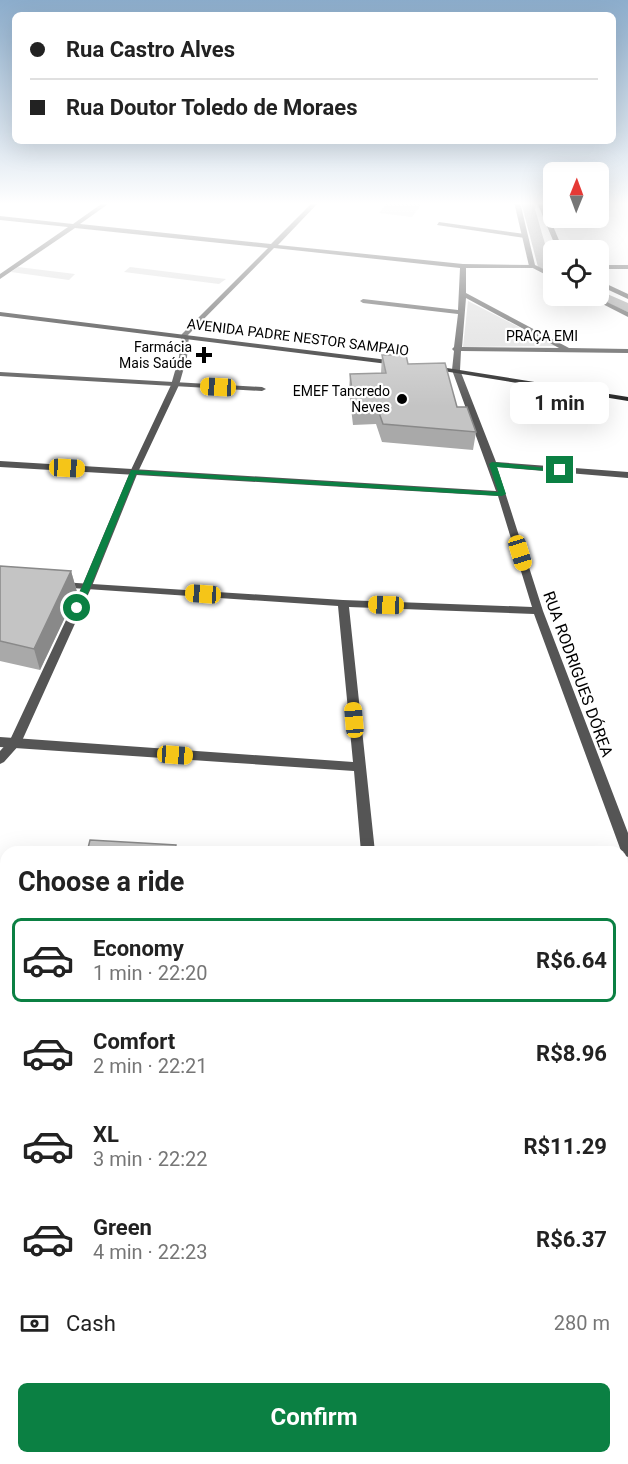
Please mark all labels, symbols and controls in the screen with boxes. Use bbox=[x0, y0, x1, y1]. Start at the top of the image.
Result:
text: Rua Castro Alves bbox=[66, 37, 235, 62]
text: Rua Doutor Toledo de Moraes bbox=[66, 95, 357, 120]
north arrow bbox=[543, 162, 609, 228]
map controls bbox=[543, 162, 609, 306]
button: locate bbox=[543, 240, 609, 306]
street label: AVENIDA PADRE NESTOR SAMPAIO bbox=[186, 315, 410, 359]
street label: PRAÇA EMI bbox=[506, 328, 578, 344]
place label: Farmácia Mais Saúde bbox=[119, 339, 192, 371]
marker: Farmácia Mais Saúde bbox=[197, 348, 211, 362]
car bbox=[200, 377, 236, 397]
place label: EMEF Tancredo Neves bbox=[293, 383, 390, 415]
callout: 1 min bbox=[510, 383, 610, 425]
text: 1 min bbox=[534, 391, 585, 415]
marker: EMEF Tancredo Neves bbox=[395, 392, 409, 406]
route end bbox=[546, 456, 573, 483]
car bbox=[49, 458, 85, 478]
car bbox=[506, 533, 534, 573]
car bbox=[184, 584, 222, 604]
street label: RUA RODRIGUES DÓREA bbox=[539, 588, 618, 760]
route start bbox=[63, 594, 90, 621]
car bbox=[368, 595, 404, 615]
car bbox=[343, 701, 365, 739]
car bbox=[156, 745, 194, 765]
text: Choose a ride bbox=[18, 866, 184, 898]
icon: car bbox=[21, 933, 75, 987]
text: Economy bbox=[93, 936, 184, 961]
text: R$6.64 bbox=[536, 948, 607, 973]
text: 1 min · 22:20 bbox=[93, 961, 208, 985]
icon: car bbox=[21, 1026, 75, 1080]
text: Comfort bbox=[93, 1029, 175, 1054]
text: R$8.96 bbox=[536, 1041, 607, 1066]
text: 2 min · 22:21 bbox=[93, 1054, 208, 1078]
icon: car bbox=[21, 1119, 75, 1173]
text: XL bbox=[93, 1122, 119, 1147]
text: R$11.29 bbox=[523, 1134, 607, 1159]
text: 3 min · 22:22 bbox=[93, 1147, 208, 1171]
icon: car bbox=[21, 1212, 75, 1266]
text: Green bbox=[93, 1215, 152, 1240]
text: R$6.37 bbox=[536, 1227, 607, 1252]
text: 4 min · 22:23 bbox=[93, 1240, 208, 1264]
icon: cash bbox=[18, 1307, 51, 1340]
text: Cash bbox=[66, 1311, 116, 1336]
text: 280 m bbox=[554, 1311, 610, 1335]
button: Confirm bbox=[18, 1383, 610, 1452]

